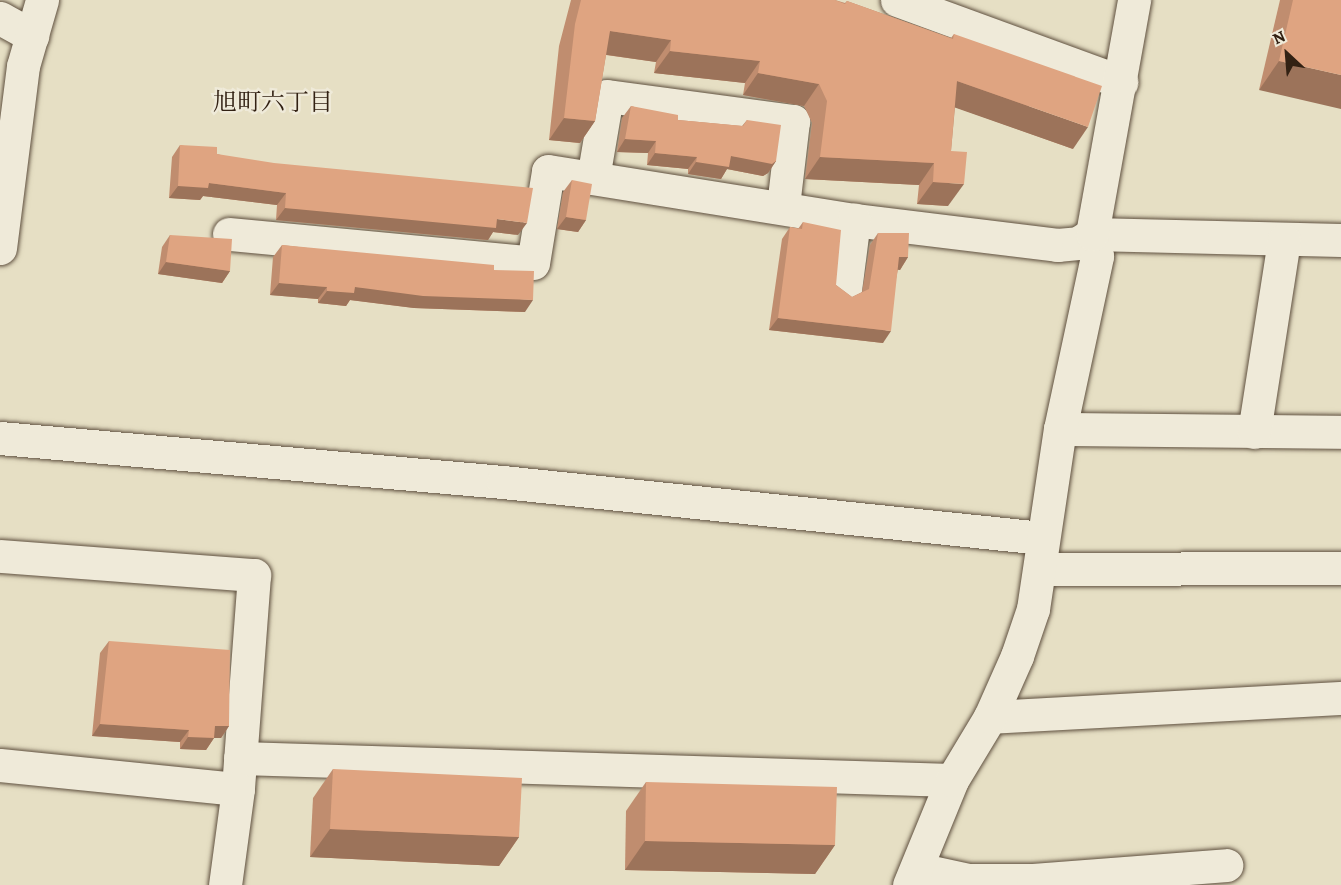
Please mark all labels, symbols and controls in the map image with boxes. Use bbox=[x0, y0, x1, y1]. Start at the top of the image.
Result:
north arrow bbox=[1257, 24, 1317, 84]
text: N bbox=[1269, 25, 1289, 50]
district label: 旭町六丁目 bbox=[213, 89, 333, 117]

